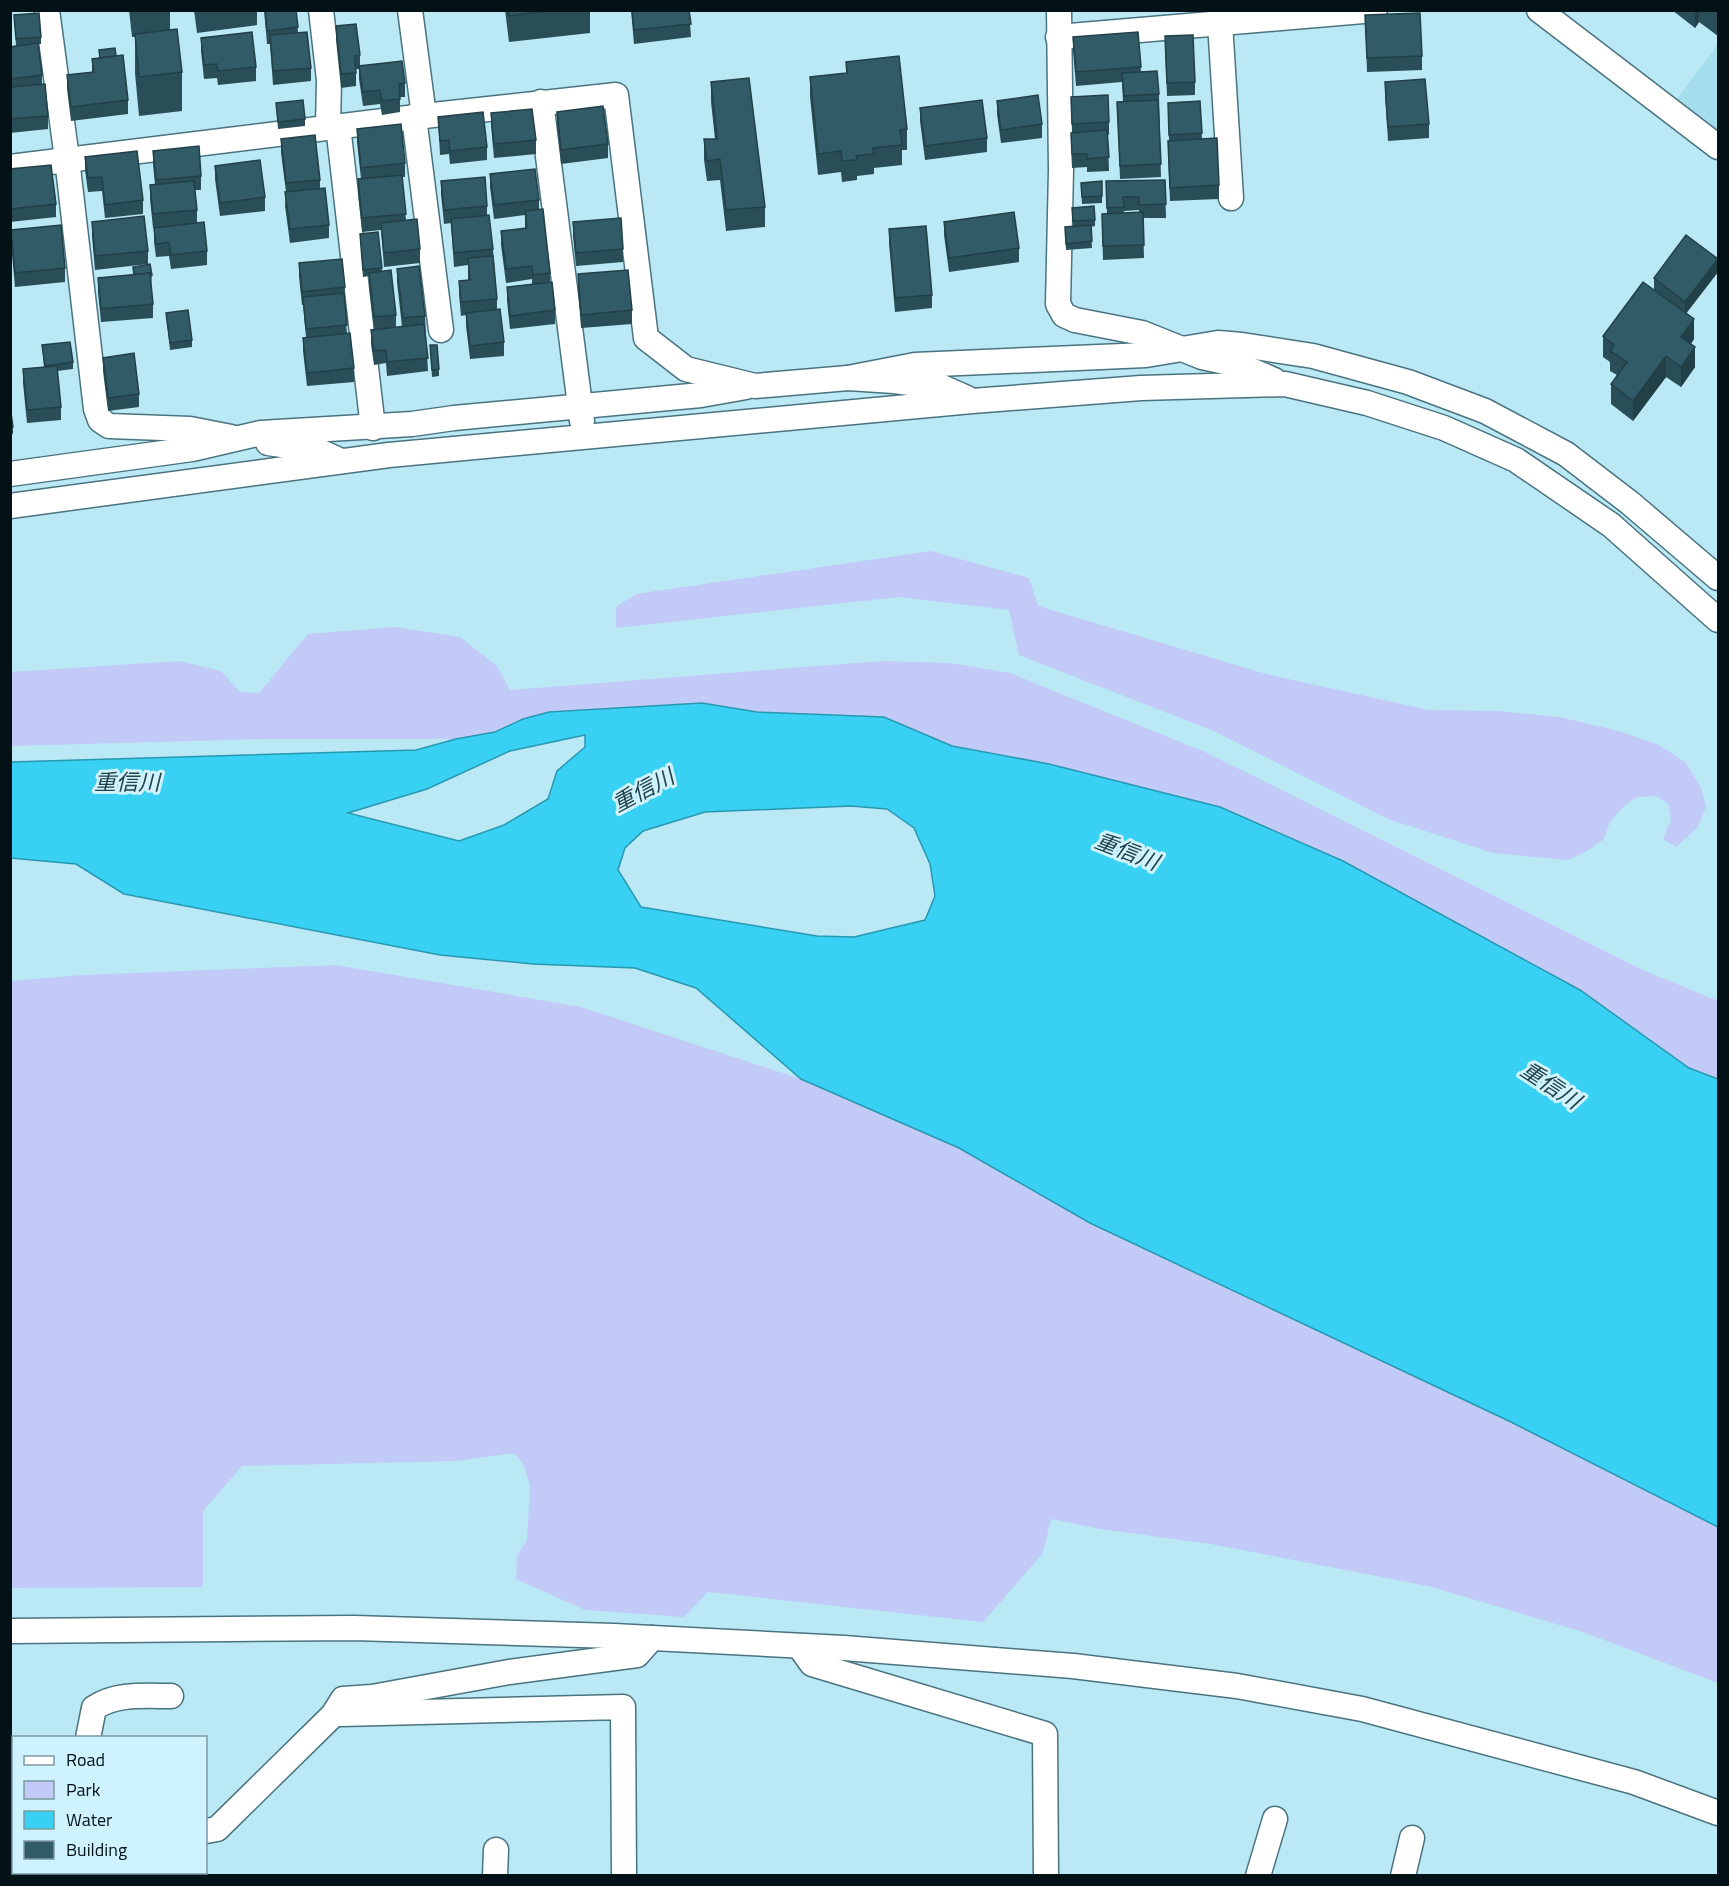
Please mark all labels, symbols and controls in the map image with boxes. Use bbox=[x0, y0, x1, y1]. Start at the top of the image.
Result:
water label: 重信川 bbox=[606, 759, 682, 821]
water label: 重信川 bbox=[94, 765, 162, 799]
water label: 重信川 bbox=[1090, 823, 1166, 879]
water label: 重信川 bbox=[1514, 1053, 1590, 1118]
legend bbox=[12, 1736, 207, 1874]
text: Road bbox=[66, 1746, 105, 1773]
text: Park bbox=[66, 1776, 101, 1803]
text: Water bbox=[66, 1806, 112, 1833]
text: Building bbox=[66, 1836, 127, 1863]

